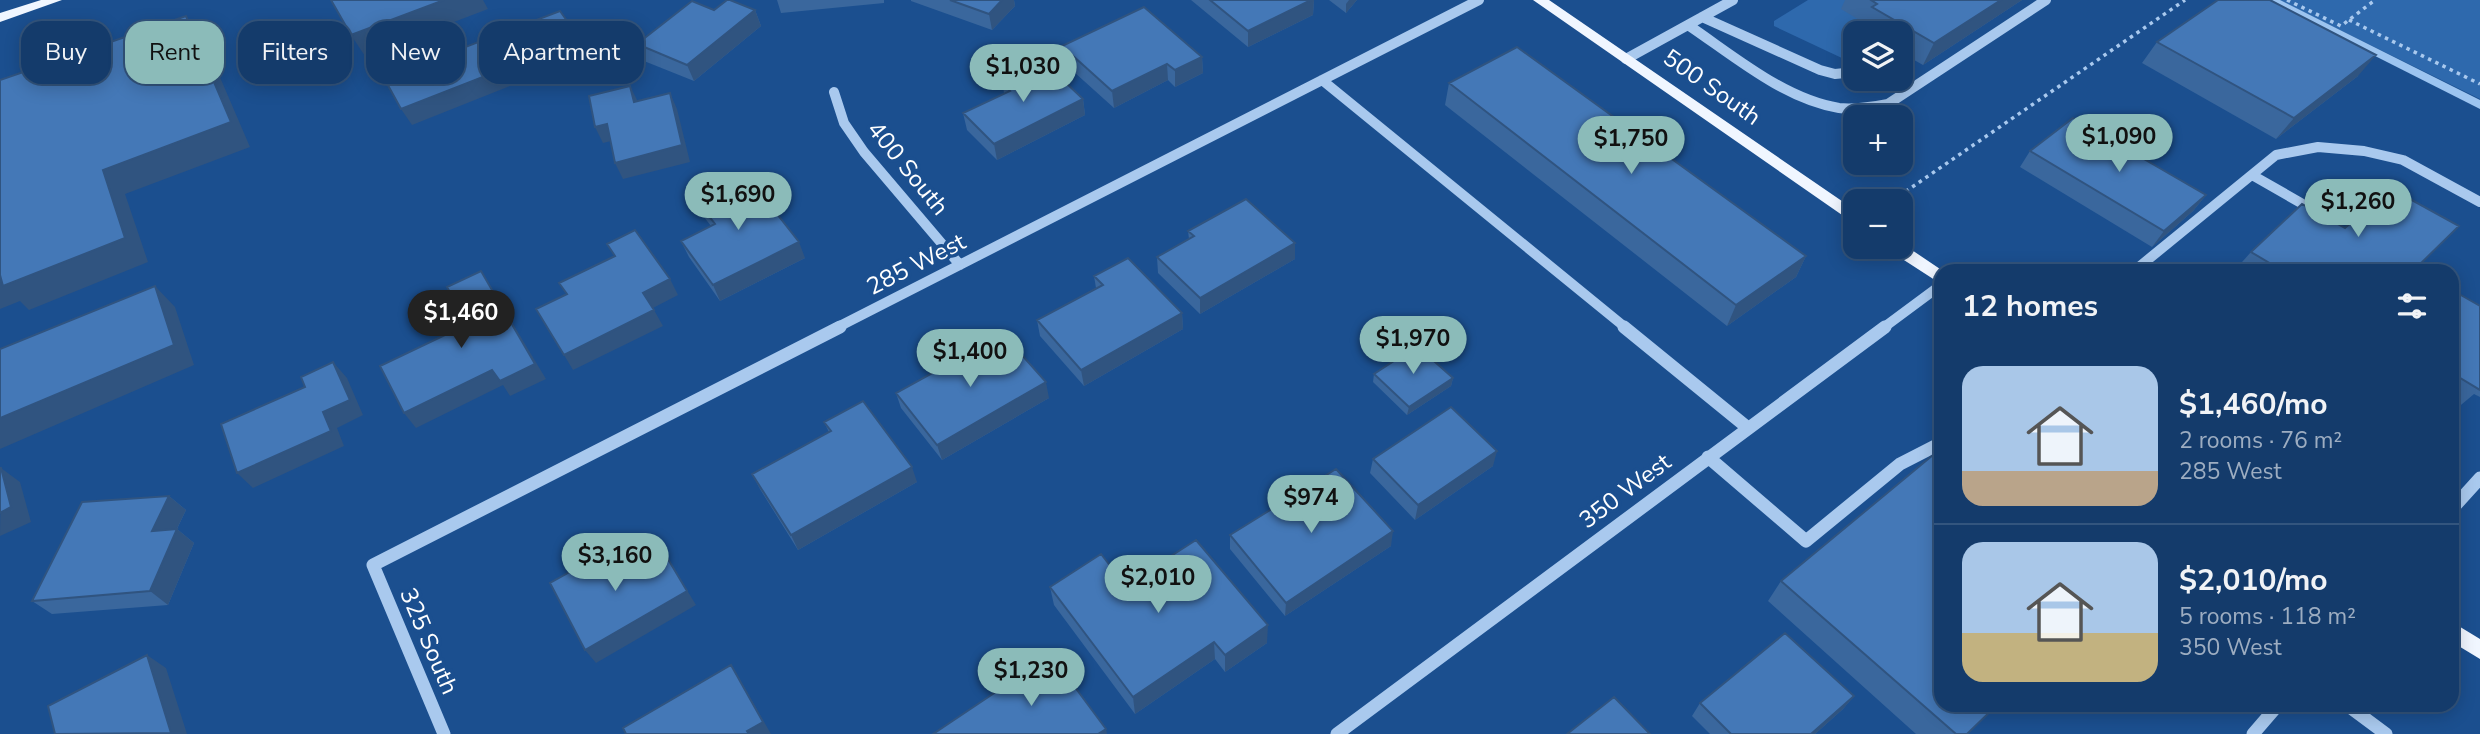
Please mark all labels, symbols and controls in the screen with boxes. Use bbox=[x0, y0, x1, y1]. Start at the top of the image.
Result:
chip: Buy bbox=[21, 21, 111, 84]
chip: Rent bbox=[125, 21, 224, 84]
chip: Filters bbox=[238, 21, 352, 84]
chip: New bbox=[366, 21, 465, 84]
chip: Apartment bbox=[479, 21, 644, 84]
map controls bbox=[1843, 21, 1913, 259]
button: layers bbox=[1843, 21, 1913, 91]
street label: 500 South bbox=[1657, 41, 1767, 133]
pin: $1,030 bbox=[966, 44, 1080, 104]
text: $1,030 bbox=[986, 51, 1060, 82]
button: + bbox=[1843, 105, 1913, 175]
street label: 400 South bbox=[860, 114, 956, 222]
pin: $1,090 bbox=[2062, 114, 2176, 174]
pin: $1,750 bbox=[1574, 116, 1688, 176]
text: $1,090 bbox=[2082, 121, 2156, 152]
text: $1,750 bbox=[1594, 123, 1668, 154]
pin: $1,690 bbox=[681, 173, 795, 232]
text: $1,690 bbox=[701, 179, 775, 210]
pin: $1,260 bbox=[2301, 180, 2415, 239]
text: $1,260 bbox=[2321, 186, 2395, 217]
button: − bbox=[1843, 189, 1913, 259]
street label: 285 West bbox=[861, 225, 971, 303]
text: 12 homes bbox=[1962, 286, 2098, 327]
icon: filters bbox=[2393, 287, 2431, 325]
pin: $1,460 bbox=[404, 290, 518, 350]
text: $1,460 bbox=[424, 297, 498, 328]
pin: $1,970 bbox=[1356, 316, 1470, 376]
text: $1,970 bbox=[1376, 323, 1450, 354]
pin: $1,400 bbox=[913, 330, 1027, 389]
text: $1,400 bbox=[933, 336, 1007, 367]
text: $1,460/mo bbox=[2179, 384, 2328, 425]
icon: home bbox=[2018, 394, 2102, 478]
text: 2 rooms · 76 m² bbox=[2179, 425, 2342, 456]
street label: 350 West bbox=[1573, 446, 1678, 536]
text: 285 West bbox=[2179, 456, 2282, 487]
pin: $974 bbox=[1270, 476, 1352, 535]
text: $974 bbox=[1283, 482, 1339, 513]
pin: $3,160 bbox=[558, 534, 672, 593]
text: $3,160 bbox=[578, 540, 652, 571]
pin: $2,010 bbox=[1101, 556, 1215, 615]
text: $2,010/mo bbox=[2179, 560, 2328, 601]
text: $2,010 bbox=[1121, 562, 1195, 593]
icon: home bbox=[2018, 570, 2102, 654]
street label: 325 South bbox=[392, 583, 466, 699]
text: 5 rooms · 118 m² bbox=[2179, 601, 2356, 632]
text: 350 West bbox=[2179, 632, 2282, 663]
pin: $1,230 bbox=[974, 648, 1088, 708]
text: $1,230 bbox=[994, 655, 1068, 686]

